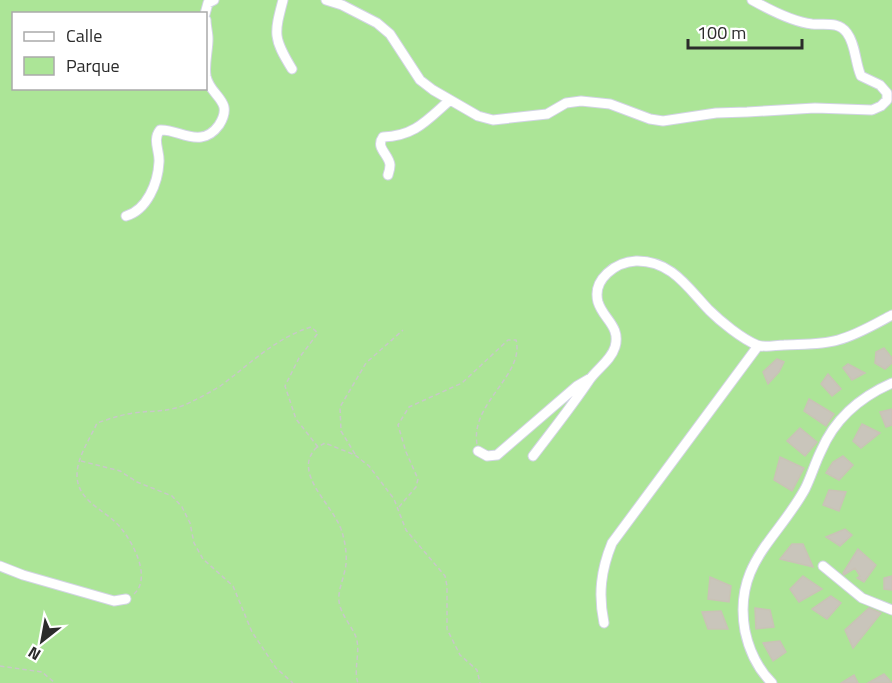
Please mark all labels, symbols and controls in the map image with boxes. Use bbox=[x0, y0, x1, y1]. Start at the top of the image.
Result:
legend bbox=[12, 12, 207, 90]
scale bar bbox=[688, 12, 802, 50]
text: 100 m bbox=[697, 19, 746, 46]
text: Calle bbox=[66, 22, 102, 49]
text: Parque bbox=[66, 52, 120, 79]
north arrow bbox=[12, 611, 72, 671]
text: N bbox=[23, 641, 45, 667]

